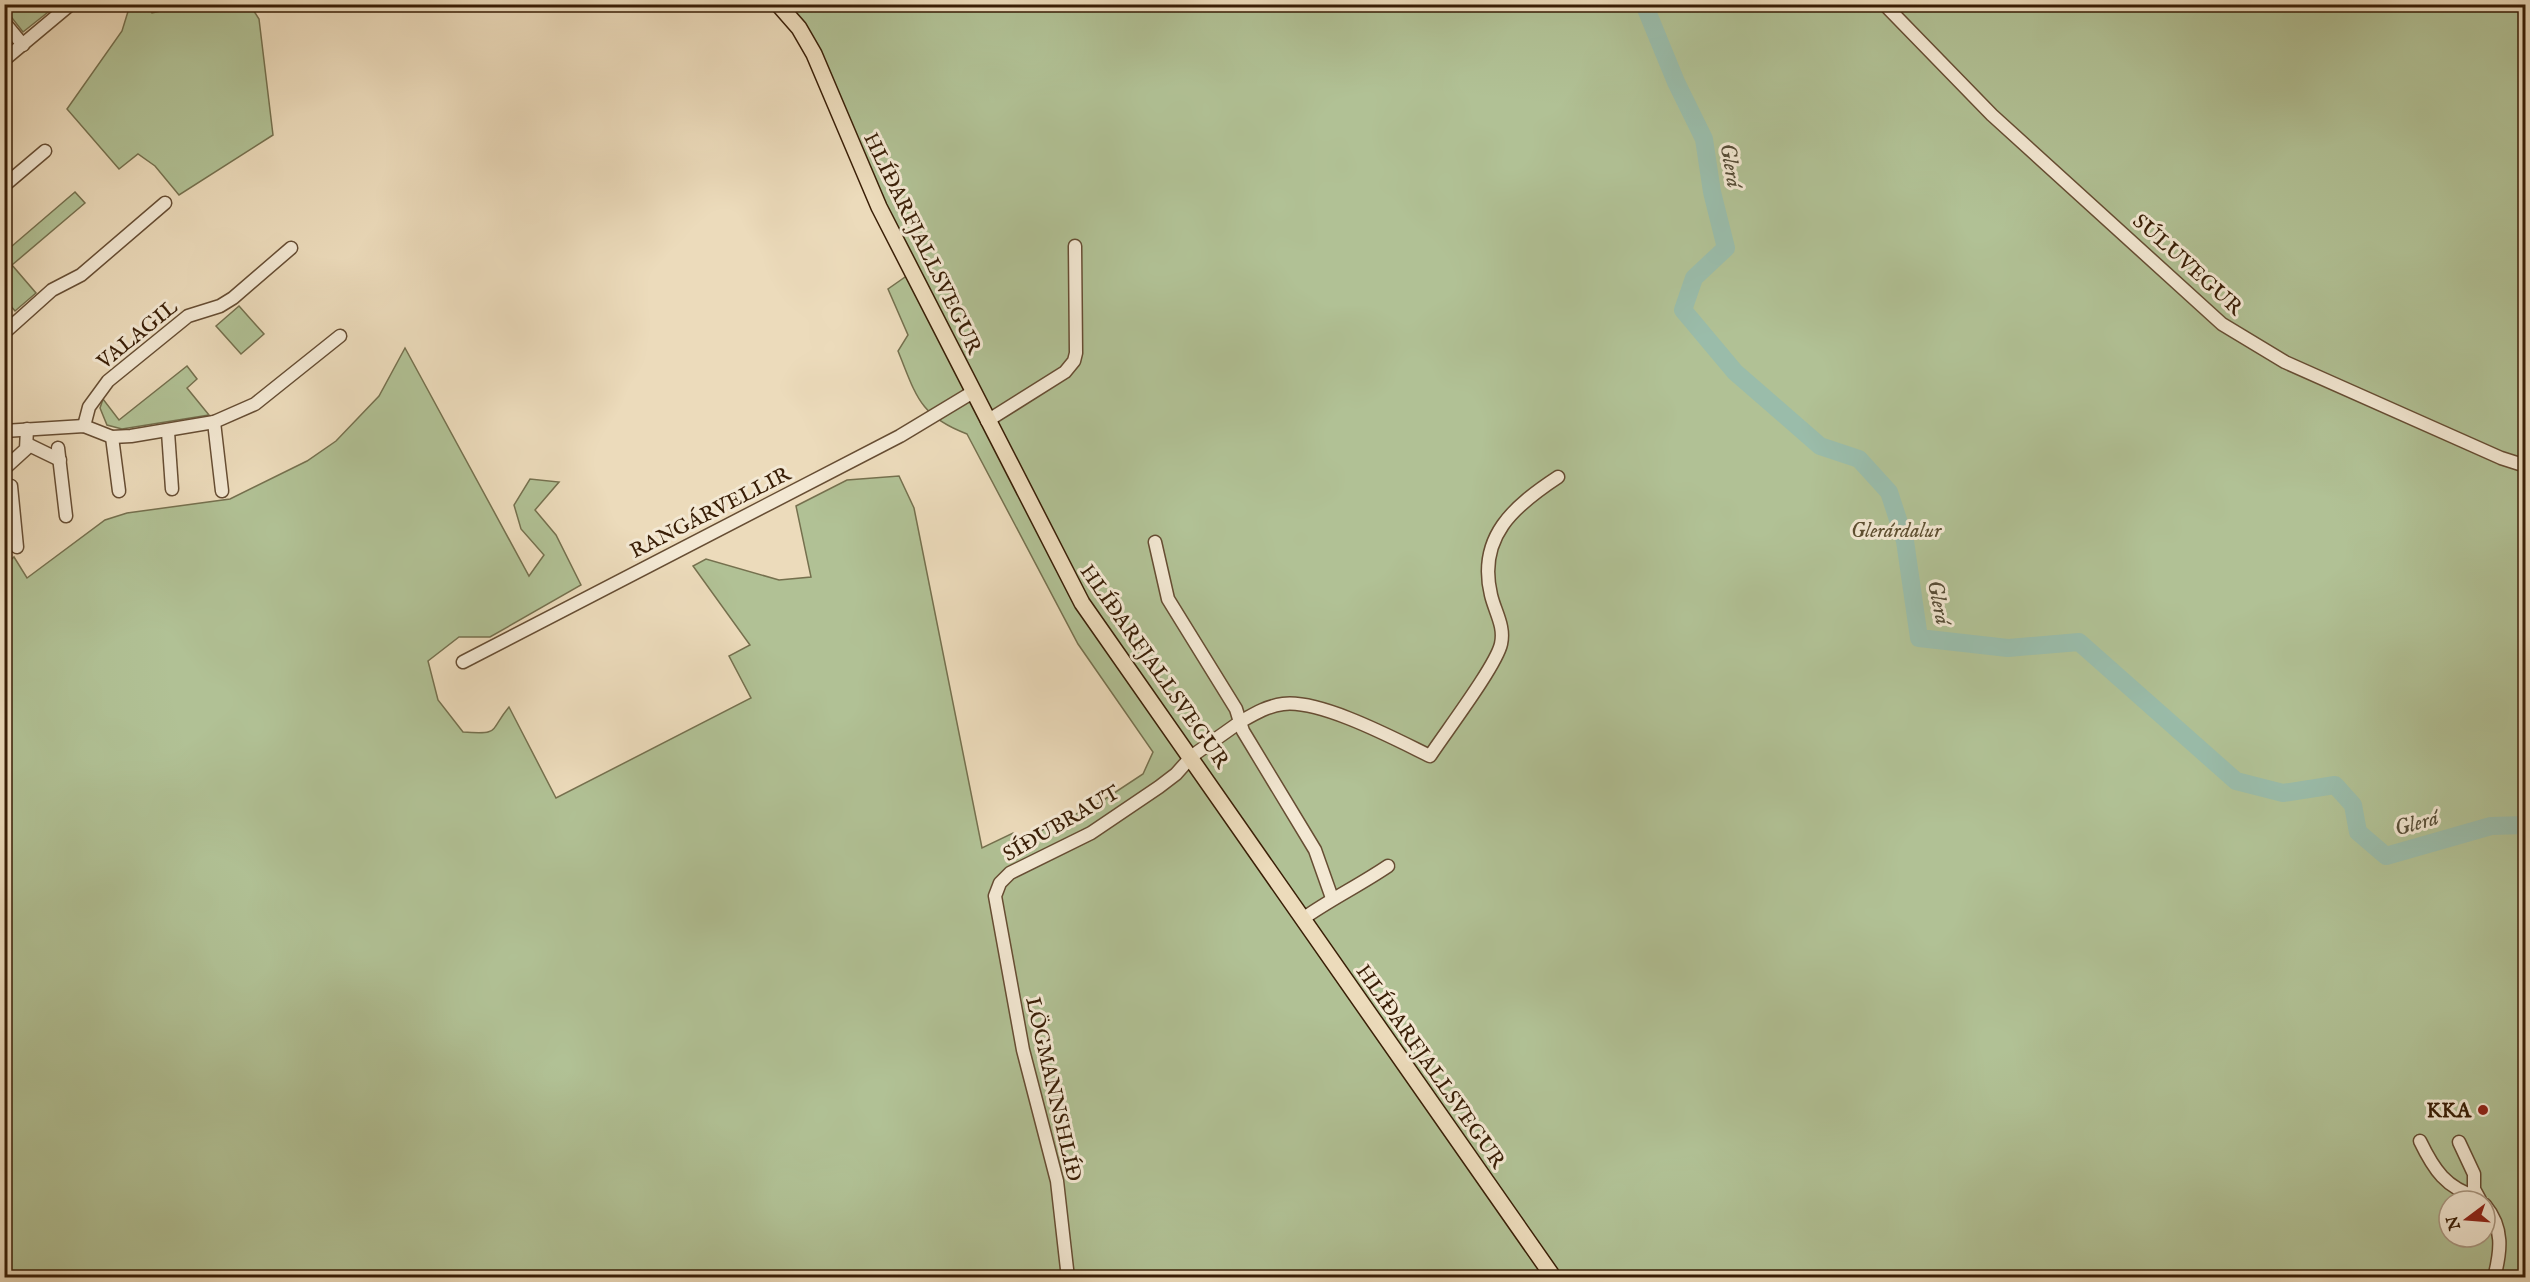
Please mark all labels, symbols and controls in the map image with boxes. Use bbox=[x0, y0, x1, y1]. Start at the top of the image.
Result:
street label: HLÍÐARFJALLSVEGUR bbox=[856, 128, 988, 360]
water label: Glerá bbox=[1712, 141, 1748, 192]
street label: SÚLUVEGUR bbox=[2126, 209, 2249, 322]
street label: VALAGIL bbox=[91, 294, 184, 377]
street label: RANGÁRVELLIR bbox=[625, 460, 797, 566]
park label: Glerárdalur bbox=[1851, 518, 1942, 545]
street label: HLÍÐARFJALLSVEGUR bbox=[1073, 559, 1236, 775]
water label: Glerá bbox=[1920, 578, 1957, 629]
street label: SÍÐUBRAUT bbox=[998, 779, 1126, 869]
water label: Glerá bbox=[2391, 804, 2444, 844]
street label: HLÍÐARFJALLSVEGUR bbox=[1349, 959, 1512, 1175]
street label: LÖGMANNSHLÍÐ bbox=[1018, 994, 1088, 1184]
place label: KKA bbox=[2426, 1098, 2473, 1125]
marker: KKA bbox=[2476, 1103, 2490, 1117]
north arrow bbox=[2437, 1189, 2497, 1249]
text: N bbox=[2443, 1213, 2466, 1233]

